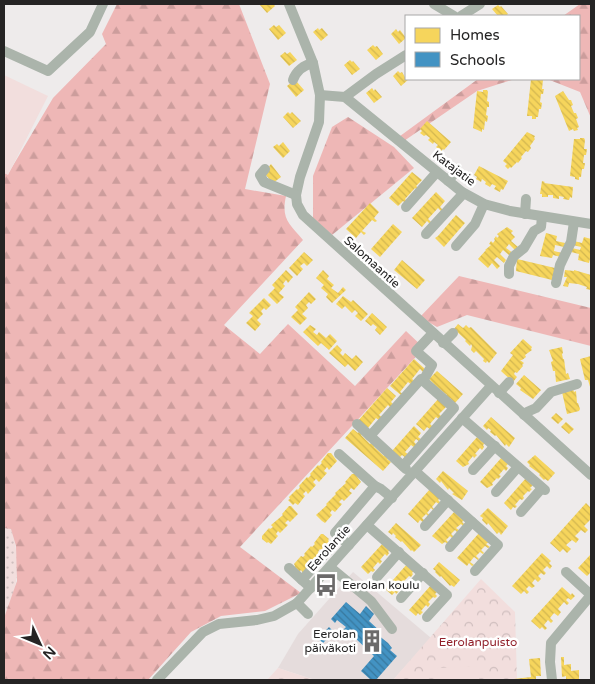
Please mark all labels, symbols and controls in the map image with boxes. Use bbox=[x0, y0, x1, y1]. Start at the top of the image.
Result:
legend bbox=[405, 15, 580, 80]
text: Homes bbox=[450, 26, 500, 44]
text: Schools bbox=[450, 51, 506, 69]
street label: Katajatie bbox=[430, 147, 478, 189]
street label: Salomaantie bbox=[341, 233, 403, 291]
street label: Eerolantie bbox=[305, 522, 353, 574]
bus stop icon: Eerolan koulu bbox=[313, 572, 339, 598]
place label: Eerolan koulu bbox=[342, 578, 420, 592]
north arrow bbox=[15, 619, 65, 669]
place label: Eerolan päiväkoti bbox=[304, 627, 356, 655]
building icon: Eerolan päiväkoti bbox=[359, 628, 385, 654]
park label: Eerolanpuisto bbox=[439, 635, 517, 649]
text: N bbox=[39, 643, 59, 663]

